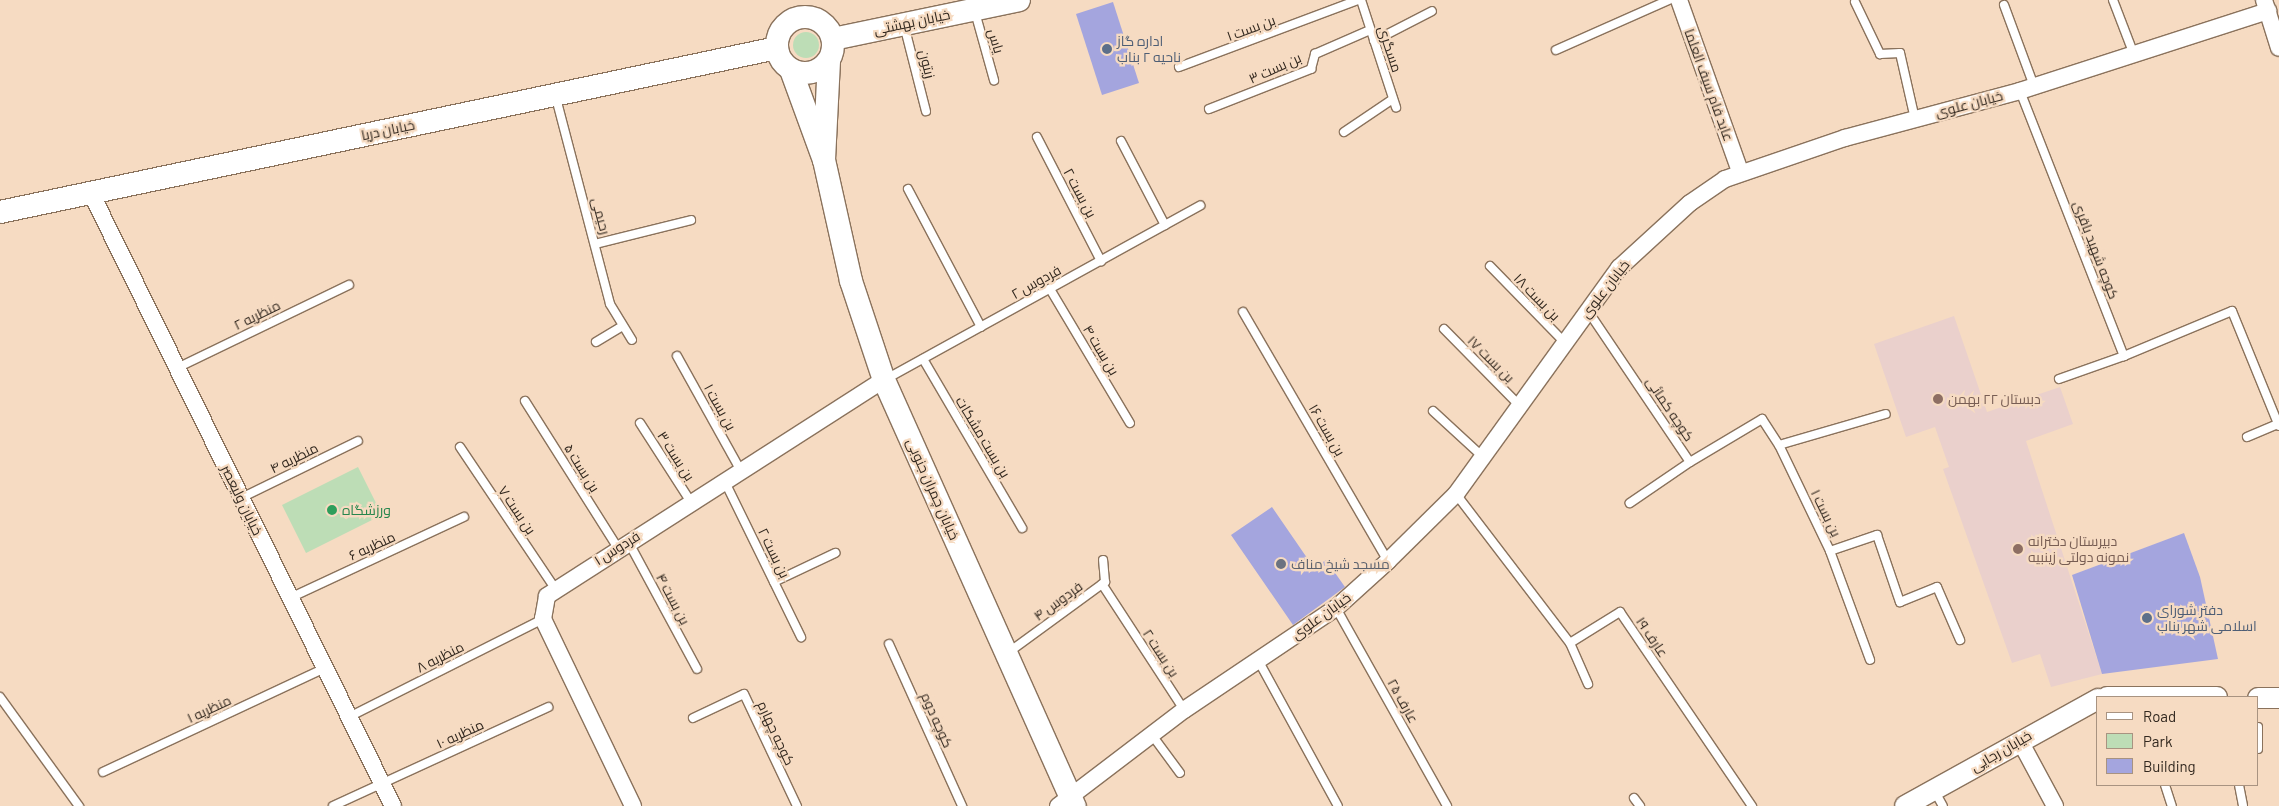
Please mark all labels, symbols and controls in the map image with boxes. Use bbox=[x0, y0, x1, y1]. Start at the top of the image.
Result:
street label: خیابان بهشتی bbox=[872, 6, 952, 38]
street label: بن بست ۱ bbox=[1224, 11, 1278, 45]
street label: مسگری bbox=[1375, 24, 1405, 74]
street label: یاس bbox=[985, 27, 1007, 55]
street label: عابد فام سیف العلما bbox=[1681, 27, 1737, 143]
place label: اداره گاز ناحیه ۲ بناب bbox=[1117, 33, 1181, 65]
marker: اداره گاز ناحیه ۲ بناب bbox=[1101, 43, 1113, 55]
street label: زیتون bbox=[915, 48, 939, 80]
street label: بن بست ۳ bbox=[1246, 49, 1304, 87]
street label: خیابان علوی bbox=[1933, 87, 2005, 121]
street label: خیابان دریا bbox=[360, 116, 416, 144]
street label: بن بست ۲ bbox=[1060, 165, 1100, 221]
street label: رحیمی bbox=[588, 196, 614, 236]
street label: کوچه شهید باقری bbox=[2070, 199, 2122, 301]
street label: خیابان علوی bbox=[1577, 257, 1633, 321]
street label: فردوس ۲ bbox=[1008, 262, 1064, 302]
street label: بن بست ۱۸ bbox=[1510, 270, 1564, 324]
street label: منظریه ۲ bbox=[231, 297, 283, 333]
street label: بن بست ۴ bbox=[1079, 322, 1123, 378]
street label: بن بست ۱۷ bbox=[1464, 332, 1518, 386]
street label: کوچه کمائی bbox=[1642, 374, 1698, 444]
street label: بن بست ۱ bbox=[700, 381, 740, 433]
place label: دبستان ۲۲ بهمن bbox=[1948, 391, 2041, 407]
street label: بن بست مشکات bbox=[952, 393, 1014, 481]
marker: دبستان ۲۲ بهمن bbox=[1932, 393, 1944, 405]
street label: بن بست ۱۶ bbox=[1305, 401, 1349, 459]
street label: بن بست ۳ bbox=[654, 428, 698, 484]
street label: خیابان چمران جنوبی bbox=[903, 436, 963, 542]
street label: منظریه ۴ bbox=[267, 439, 321, 477]
street label: بن بست ۵ bbox=[561, 441, 603, 495]
street label: خیابان ولیعصر bbox=[218, 462, 266, 538]
street label: بن بست ۷ bbox=[495, 482, 539, 538]
street label: بن بست ۱ bbox=[1807, 487, 1845, 539]
place label: ورزشگاه bbox=[342, 502, 391, 518]
marker: ورزشگاه bbox=[326, 504, 338, 516]
street label: بن بست ۲ bbox=[755, 525, 793, 581]
street label: فردوس ۱ bbox=[591, 527, 643, 569]
street label: منظریه ۶ bbox=[346, 528, 398, 564]
place label: دبیرستان دخترانه نمونه دولتی زینبیه bbox=[2028, 533, 2129, 566]
marker: دبیرستان دخترانه نمونه دولتی زینبیه bbox=[2012, 543, 2024, 555]
place label: مسجد شیخ مناف bbox=[1291, 556, 1390, 572]
marker: مسجد شیخ مناف bbox=[1275, 558, 1287, 570]
street label: بن بست ۴ bbox=[653, 570, 693, 628]
street label: فردوس ۴ bbox=[1030, 578, 1086, 624]
street label: خیابان علوی bbox=[1288, 589, 1354, 643]
place label: دفتر شورای اسلامی شهر بناب bbox=[2157, 602, 2257, 634]
marker: دفتر شورای اسلامی شهر بناب bbox=[2141, 612, 2153, 624]
street label: عارف ۱۹ bbox=[1632, 614, 1672, 660]
street label: بن بست ۲ bbox=[1139, 626, 1183, 680]
street label: منظریه ۸ bbox=[413, 638, 467, 676]
street label: عارف ۲۵ bbox=[1384, 676, 1422, 726]
street label: کوچه دوم bbox=[917, 690, 957, 750]
street label: منظریه ۱ bbox=[184, 692, 234, 726]
legend bbox=[2096, 696, 2259, 786]
street label: کوچه چهارم bbox=[754, 698, 798, 768]
text: Road bbox=[2143, 707, 2176, 725]
street label: منظریه ۱۰ bbox=[434, 716, 486, 752]
street label: خیابان رجایی bbox=[1967, 727, 2035, 775]
text: Park bbox=[2143, 732, 2172, 750]
text: Building bbox=[2143, 757, 2196, 775]

